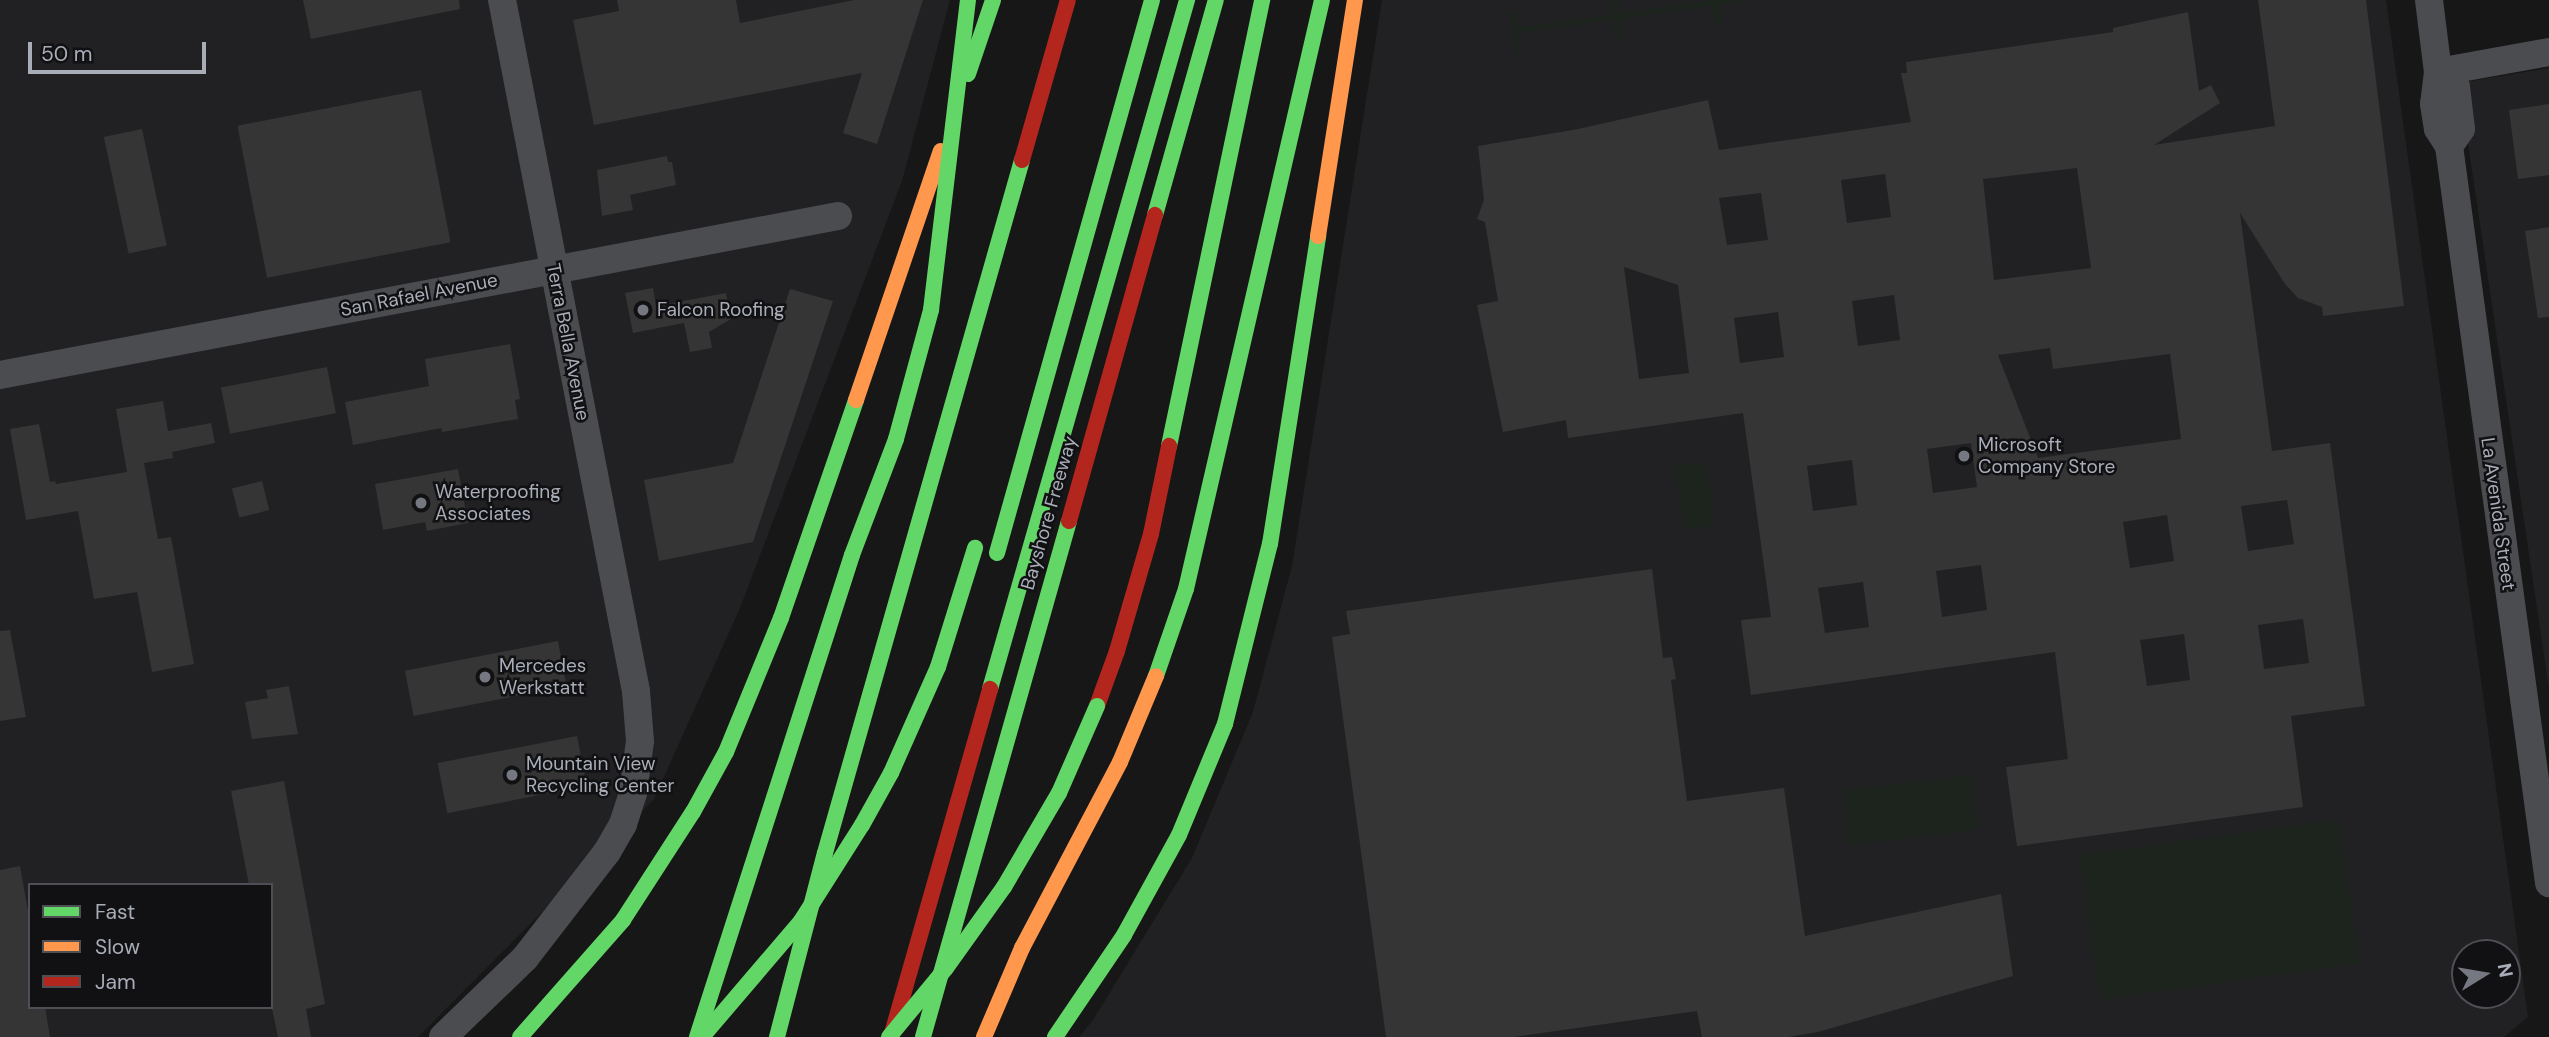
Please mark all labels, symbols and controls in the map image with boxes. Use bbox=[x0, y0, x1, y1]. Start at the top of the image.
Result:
scale bar bbox=[32, 28, 210, 72]
text: 50 m bbox=[41, 40, 92, 68]
street label: Terra Bella Avenue bbox=[542, 261, 594, 423]
street label: San Rafael Avenue bbox=[338, 269, 500, 321]
place label: Falcon Roofing bbox=[657, 299, 785, 321]
marker: Falcon Roofing bbox=[635, 302, 651, 318]
street label: Bayshore Freeway bbox=[1016, 434, 1082, 592]
place label: Microsoft Company Store bbox=[1978, 434, 2115, 478]
street label: La Avenida Street bbox=[2476, 436, 2520, 592]
marker: Microsoft Company Store bbox=[1956, 448, 1972, 464]
place label: Waterproofing Associates bbox=[435, 481, 561, 525]
marker: Waterproofing Associates bbox=[413, 495, 429, 511]
place label: Mercedes Werkstatt bbox=[499, 655, 586, 699]
marker: Mercedes Werkstatt bbox=[477, 669, 493, 685]
place label: Mountain View Recycling Center bbox=[526, 753, 675, 797]
marker: Mountain View Recycling Center bbox=[504, 767, 520, 783]
legend bbox=[28, 883, 273, 1009]
text: Fast bbox=[95, 898, 135, 926]
text: Slow bbox=[95, 933, 140, 961]
north arrow bbox=[2451, 939, 2521, 1009]
text: N bbox=[2492, 961, 2519, 979]
text: Jam bbox=[95, 968, 136, 996]

